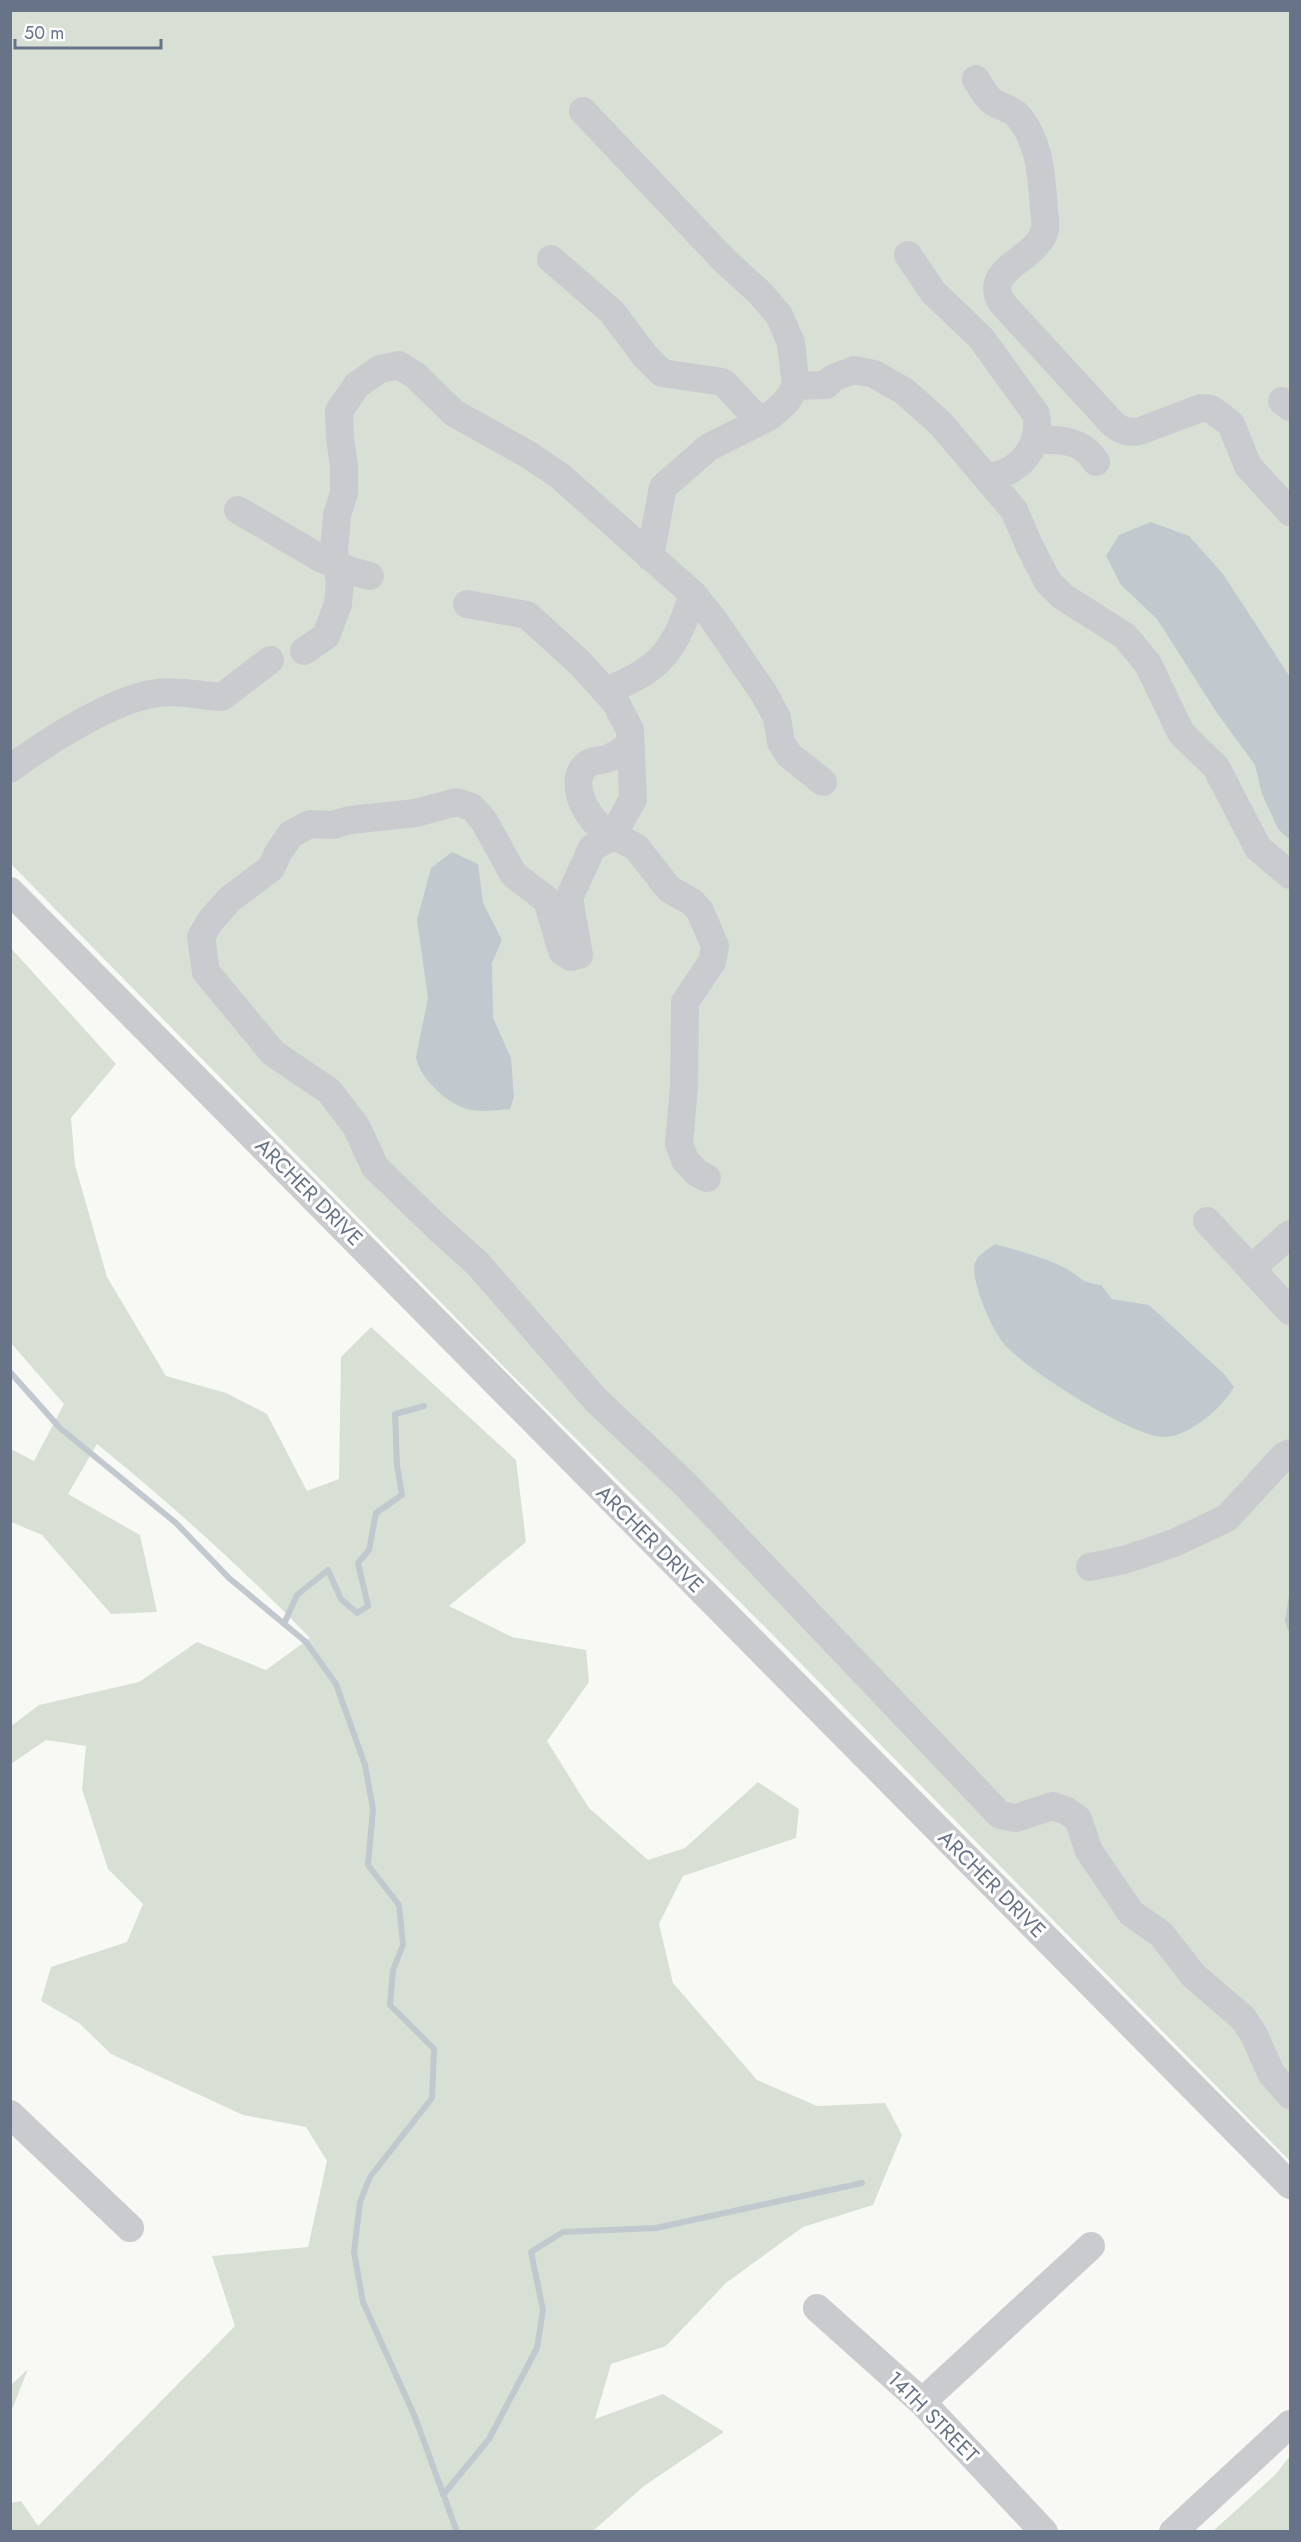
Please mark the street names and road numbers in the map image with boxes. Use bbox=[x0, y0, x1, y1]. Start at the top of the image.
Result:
street label: ARCHER DRIVE bbox=[248, 1131, 370, 1253]
street label: ARCHER DRIVE bbox=[589, 1478, 711, 1600]
street label: ARCHER DRIVE bbox=[931, 1823, 1053, 1945]
street label: 14TH STREET bbox=[880, 2364, 986, 2470]

